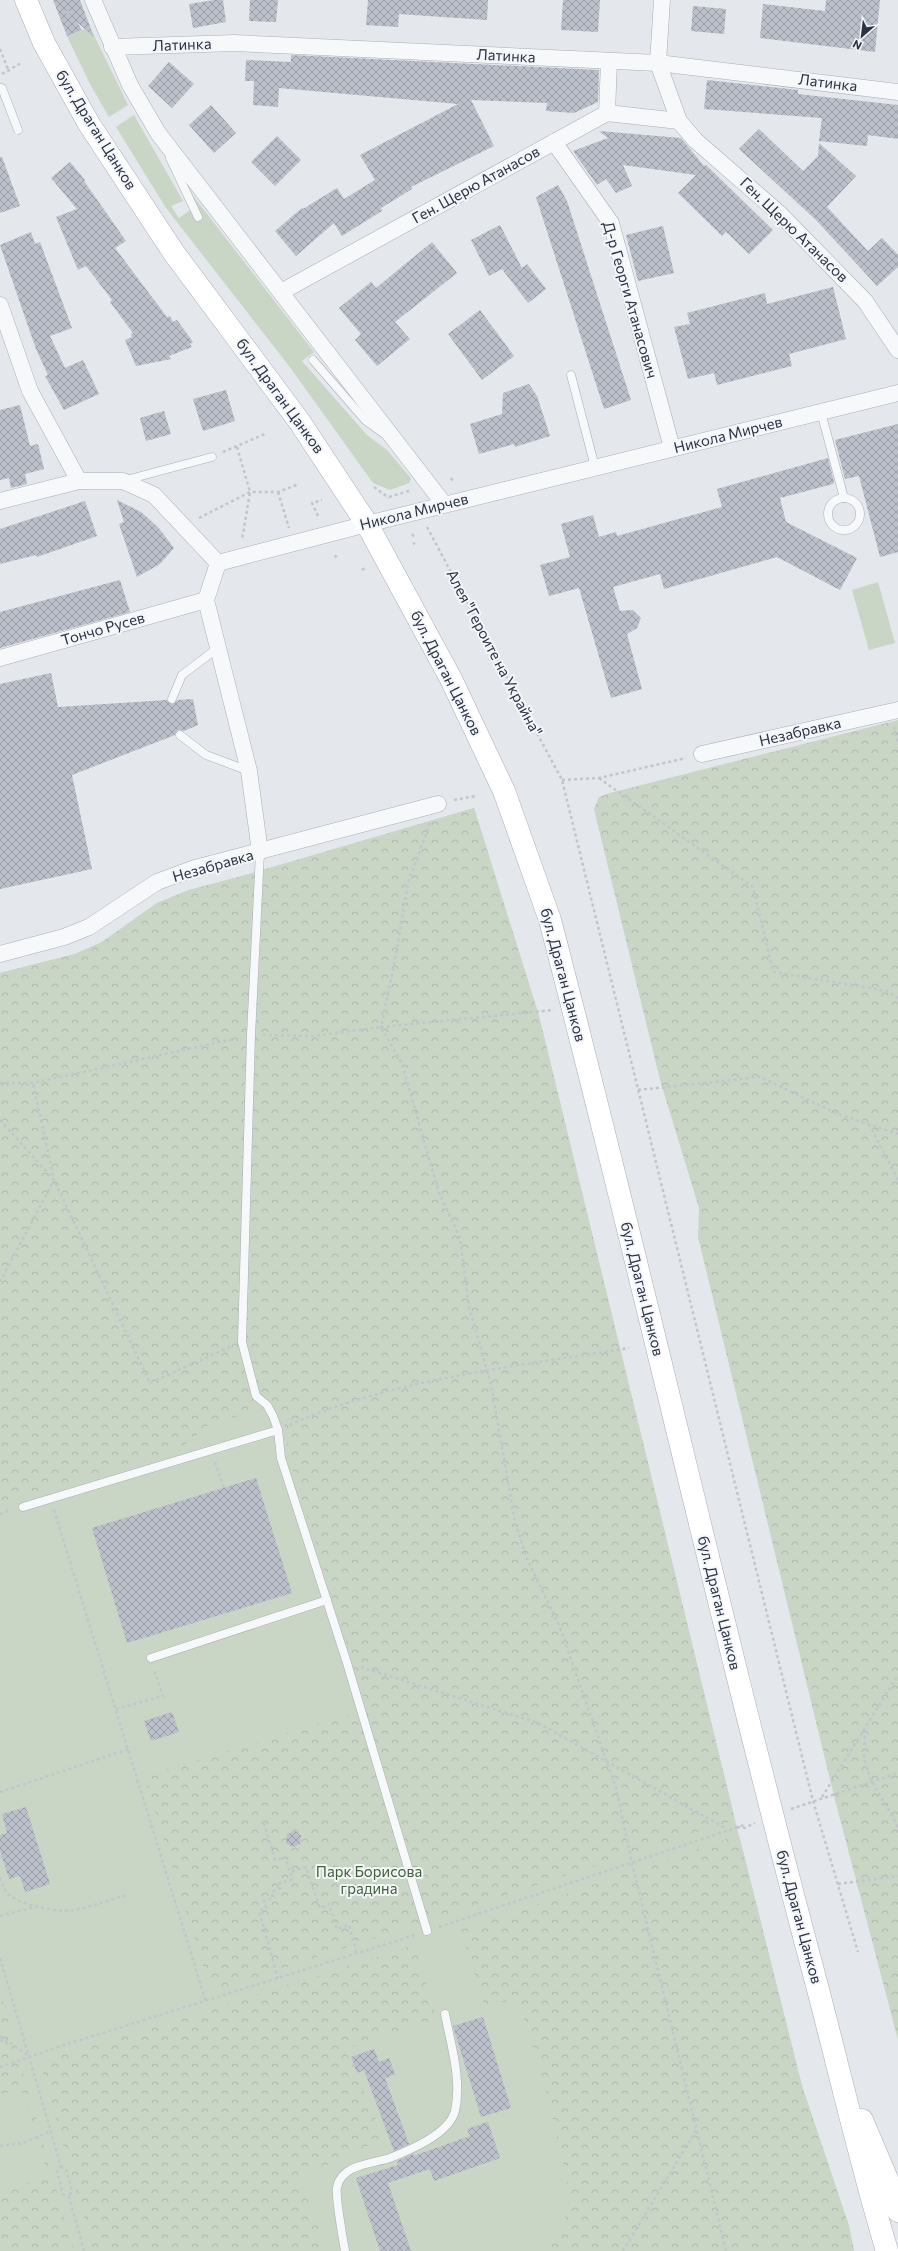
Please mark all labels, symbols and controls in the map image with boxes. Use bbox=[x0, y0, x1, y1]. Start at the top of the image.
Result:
north arrow bbox=[842, 16, 882, 56]
street label: Латинка bbox=[152, 34, 212, 54]
text: N bbox=[850, 38, 864, 53]
street label: Латинка bbox=[476, 44, 536, 66]
street label: бул. Драган Цанков bbox=[53, 66, 141, 193]
street label: Латинка bbox=[798, 69, 859, 95]
street label: Ген. Щерю Атанасов bbox=[409, 142, 543, 227]
street label: Ген. Щерю Атанасов bbox=[737, 173, 852, 286]
street label: Д-р Георги Атанасович bbox=[600, 219, 662, 380]
street label: бул. Драган Цанков bbox=[233, 334, 329, 456]
street label: Никола Мирчев bbox=[672, 412, 784, 456]
street label: Никола Мирчев bbox=[358, 489, 470, 533]
street label: Алея "Героите на Украйна" bbox=[443, 566, 546, 739]
street label: бул. Драган Цанков bbox=[408, 607, 486, 738]
street label: Тончо Русев bbox=[59, 608, 147, 649]
street label: Незабравка bbox=[757, 713, 843, 749]
street label: Незабравка bbox=[170, 845, 255, 885]
street label: бул. Драган Цанков bbox=[537, 906, 590, 1044]
street label: бул. Драган Цанков bbox=[618, 1220, 668, 1358]
street label: бул. Драган Цанков bbox=[695, 1534, 745, 1672]
street label: бул. Драган Цанков bbox=[773, 1848, 826, 1986]
park label: Парк Борисова градина bbox=[316, 1862, 422, 1897]

